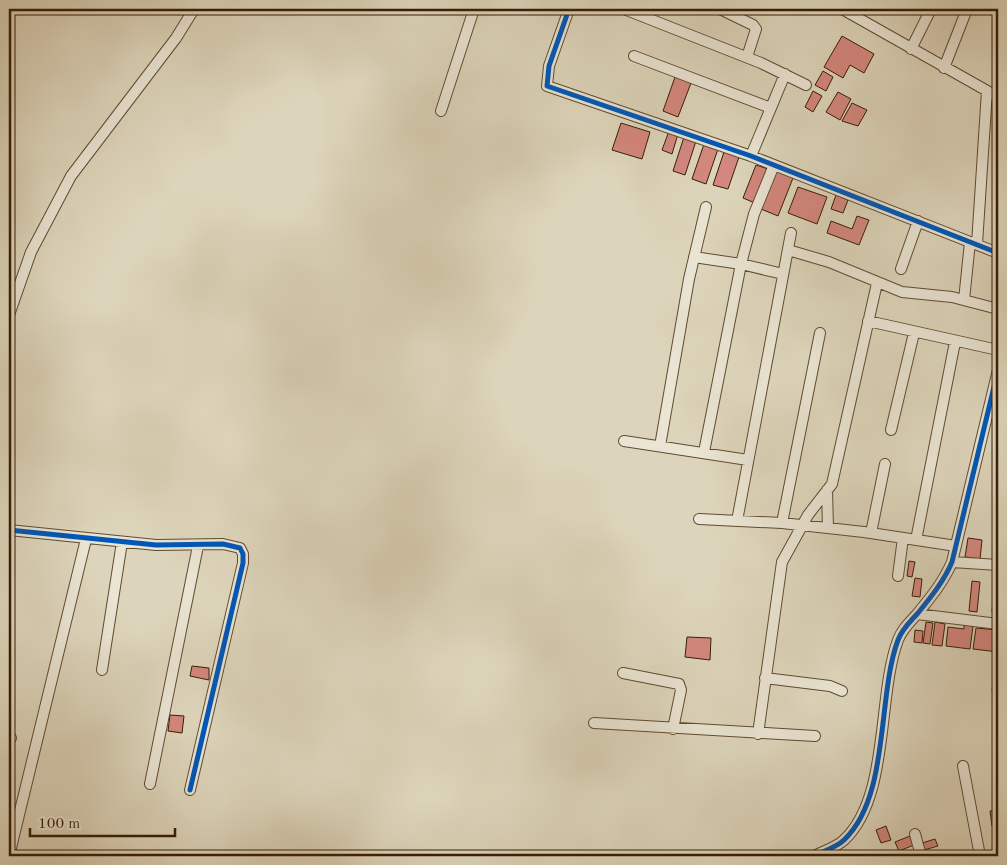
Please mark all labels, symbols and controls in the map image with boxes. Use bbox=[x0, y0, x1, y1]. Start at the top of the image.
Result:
scale bar bbox=[30, 805, 175, 837]
text: 100 m bbox=[38, 817, 80, 832]

